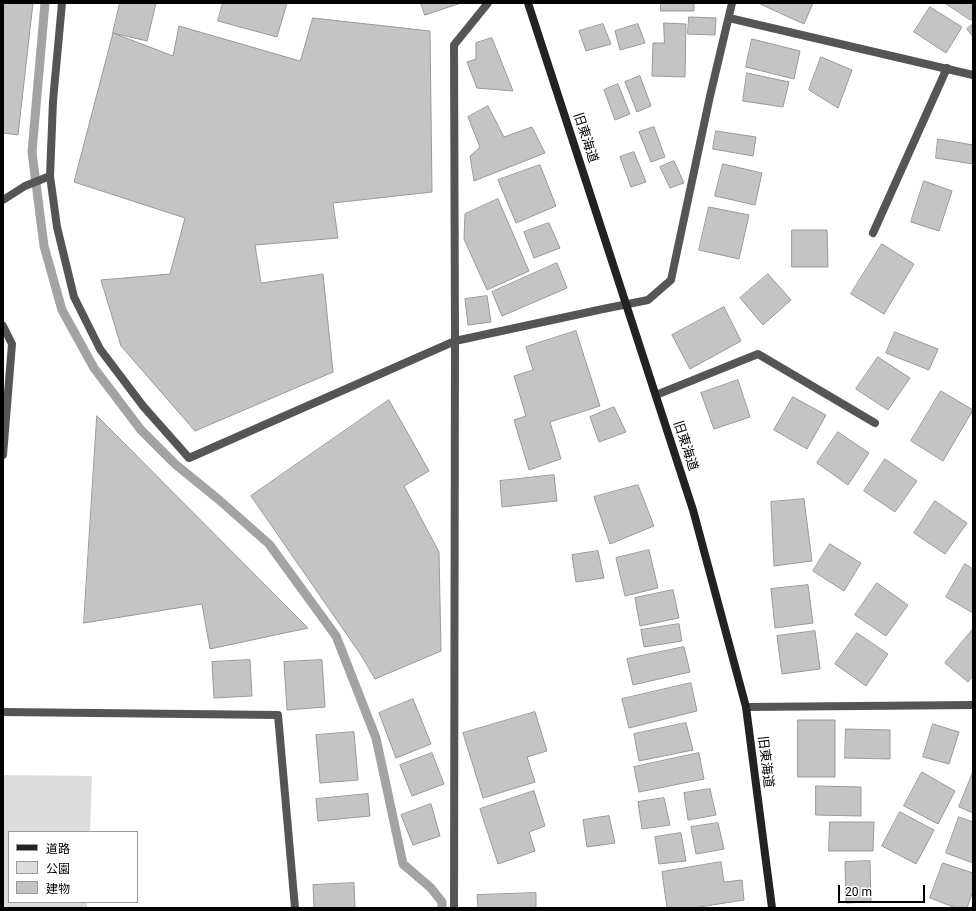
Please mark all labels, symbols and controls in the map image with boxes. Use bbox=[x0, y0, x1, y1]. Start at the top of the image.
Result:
street label: 旧東海道 bbox=[570, 111, 600, 165]
street label: 旧東海道 bbox=[670, 419, 700, 473]
street label: 旧東海道 bbox=[754, 735, 776, 789]
legend bbox=[8, 831, 138, 903]
text: 道路 bbox=[46, 842, 70, 856]
text: 公園 bbox=[46, 862, 70, 876]
scale bar bbox=[840, 877, 927, 903]
text: 建物 bbox=[46, 882, 70, 896]
text: 20 m bbox=[845, 885, 872, 899]

